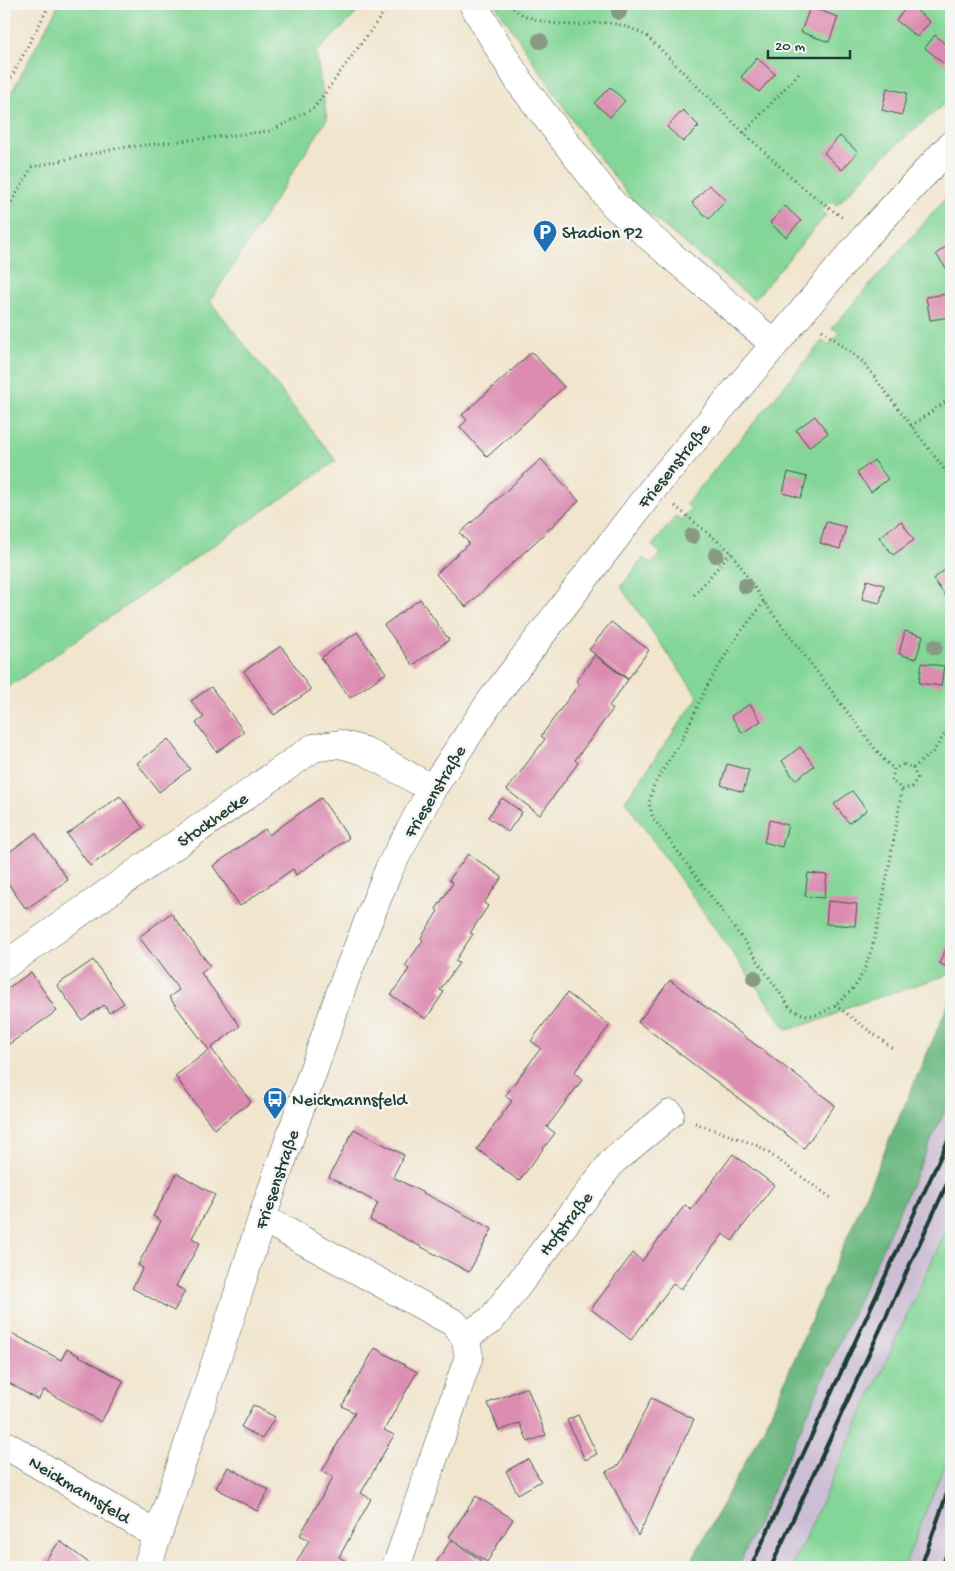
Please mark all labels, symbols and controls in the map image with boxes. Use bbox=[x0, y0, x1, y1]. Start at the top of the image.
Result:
scale bar bbox=[768, 28, 850, 60]
text: 20 m bbox=[775, 38, 805, 56]
parking icon: Stadion P2 bbox=[532, 219, 558, 253]
place label: Stadion P2 bbox=[562, 224, 643, 245]
street label: Friesenstraße bbox=[633, 419, 716, 514]
street label: Friesenstraße bbox=[400, 742, 472, 843]
street label: Stockhecke bbox=[174, 789, 253, 853]
bus stop icon: Neickmannsfeld bbox=[262, 1086, 288, 1120]
place label: Neickmannsfeld bbox=[292, 1091, 408, 1112]
street label: Friesenstraße bbox=[251, 1127, 305, 1233]
street label: Hofstraße bbox=[535, 1188, 599, 1261]
street label: Neickmannsfeld bbox=[24, 1453, 135, 1530]

